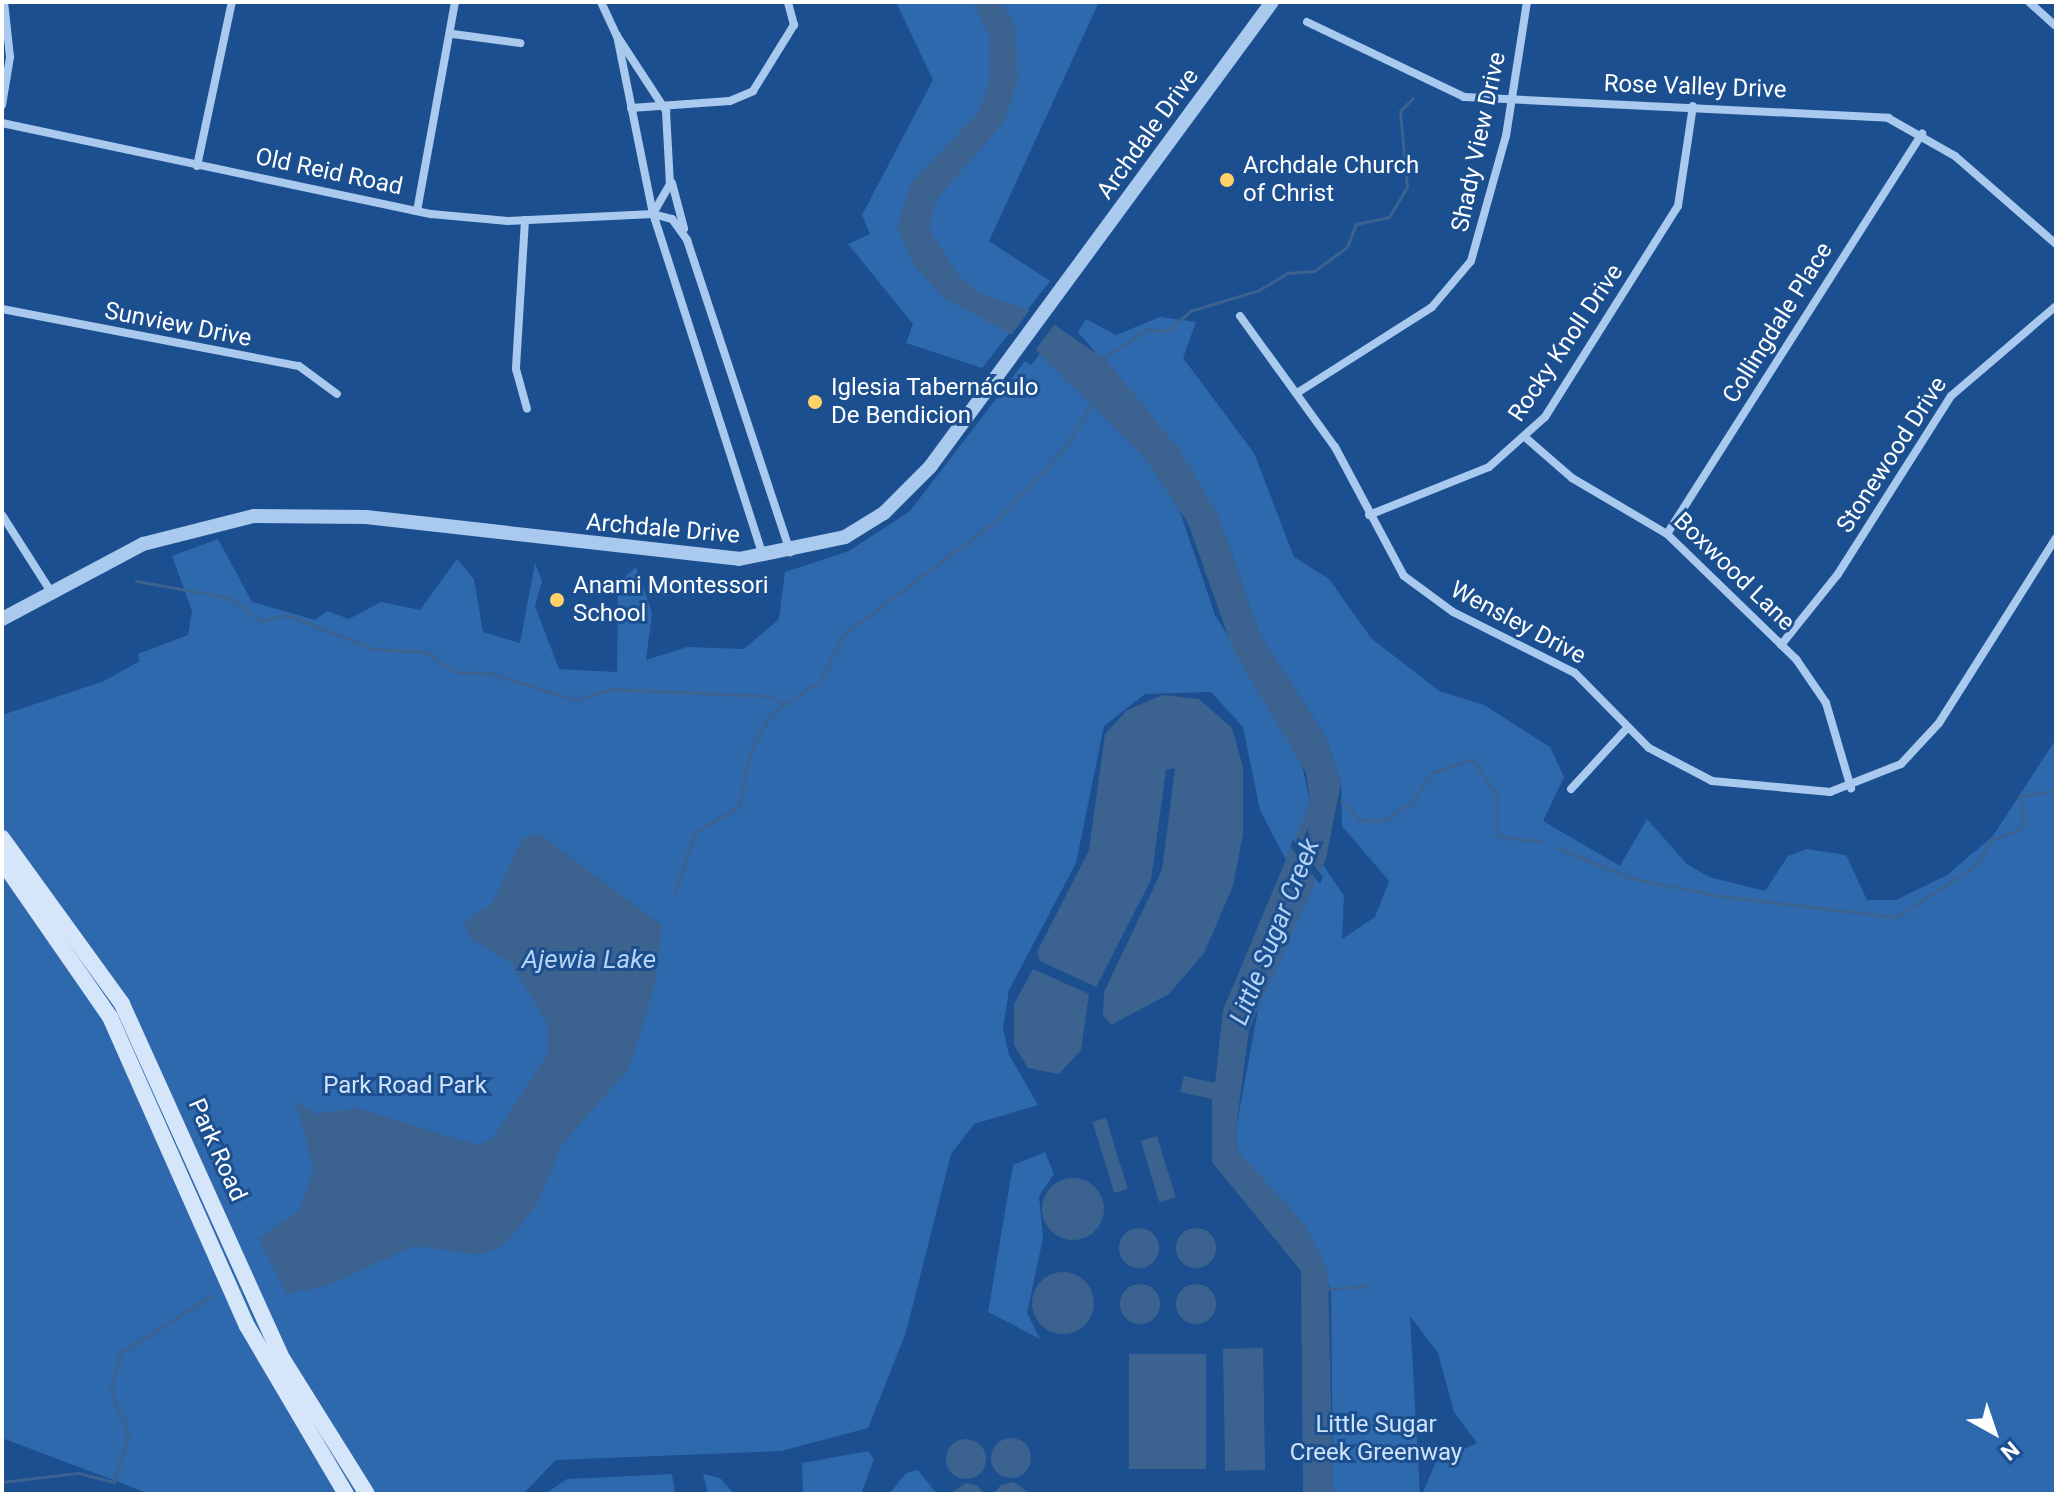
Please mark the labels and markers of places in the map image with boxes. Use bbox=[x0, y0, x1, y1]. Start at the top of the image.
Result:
place label: Archdale Church of Christ bbox=[1243, 152, 1419, 208]
marker: Archdale Church of Christ bbox=[1218, 171, 1236, 189]
place label: Iglesia Tabernáculo De Bendicion bbox=[831, 374, 1039, 430]
marker: Iglesia Tabernáculo De Bendicion bbox=[806, 393, 824, 411]
place label: Anami Montessori School bbox=[573, 572, 769, 628]
marker: Anami Montessori School bbox=[548, 591, 566, 609]

